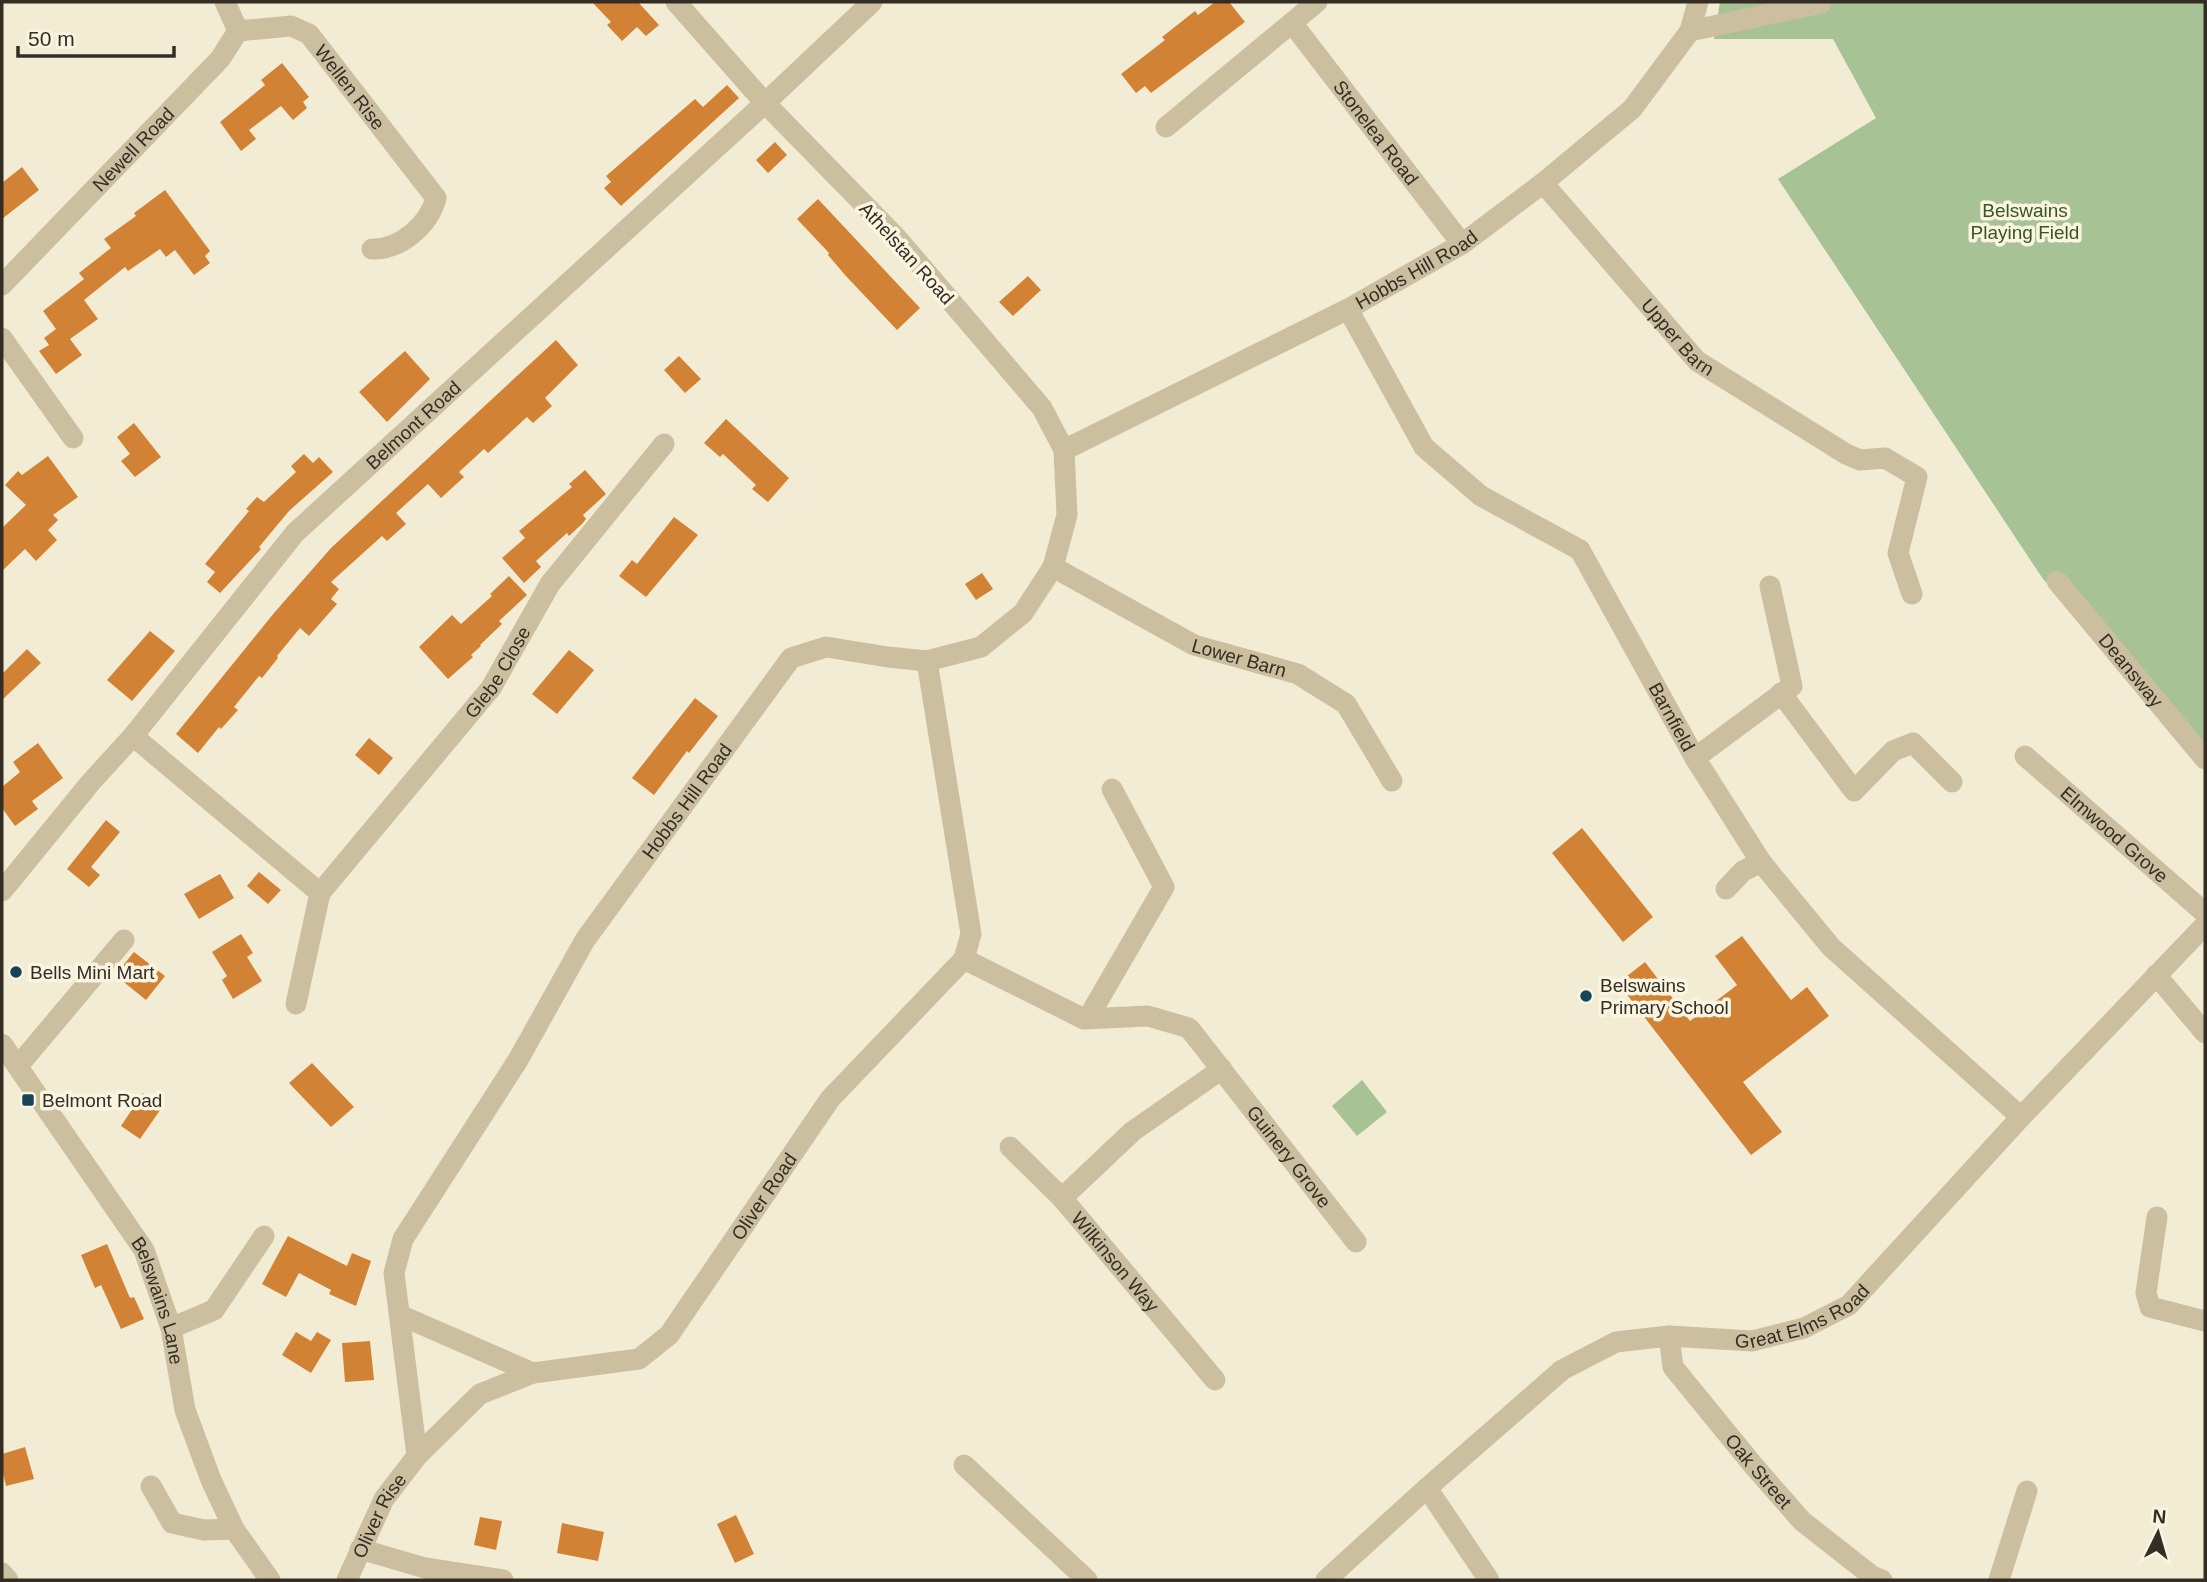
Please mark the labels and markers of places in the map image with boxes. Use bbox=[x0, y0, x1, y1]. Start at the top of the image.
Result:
place label: Bells Mini Mart bbox=[30, 962, 155, 983]
marker: Bells Mini Mart bbox=[8, 964, 24, 980]
place label: Belswains Primary School bbox=[1600, 975, 1729, 1018]
marker: Belswains Primary School bbox=[1578, 988, 1594, 1004]
place label: Belmont Road bbox=[42, 1090, 162, 1111]
marker: Belmont Road bbox=[20, 1092, 36, 1108]

